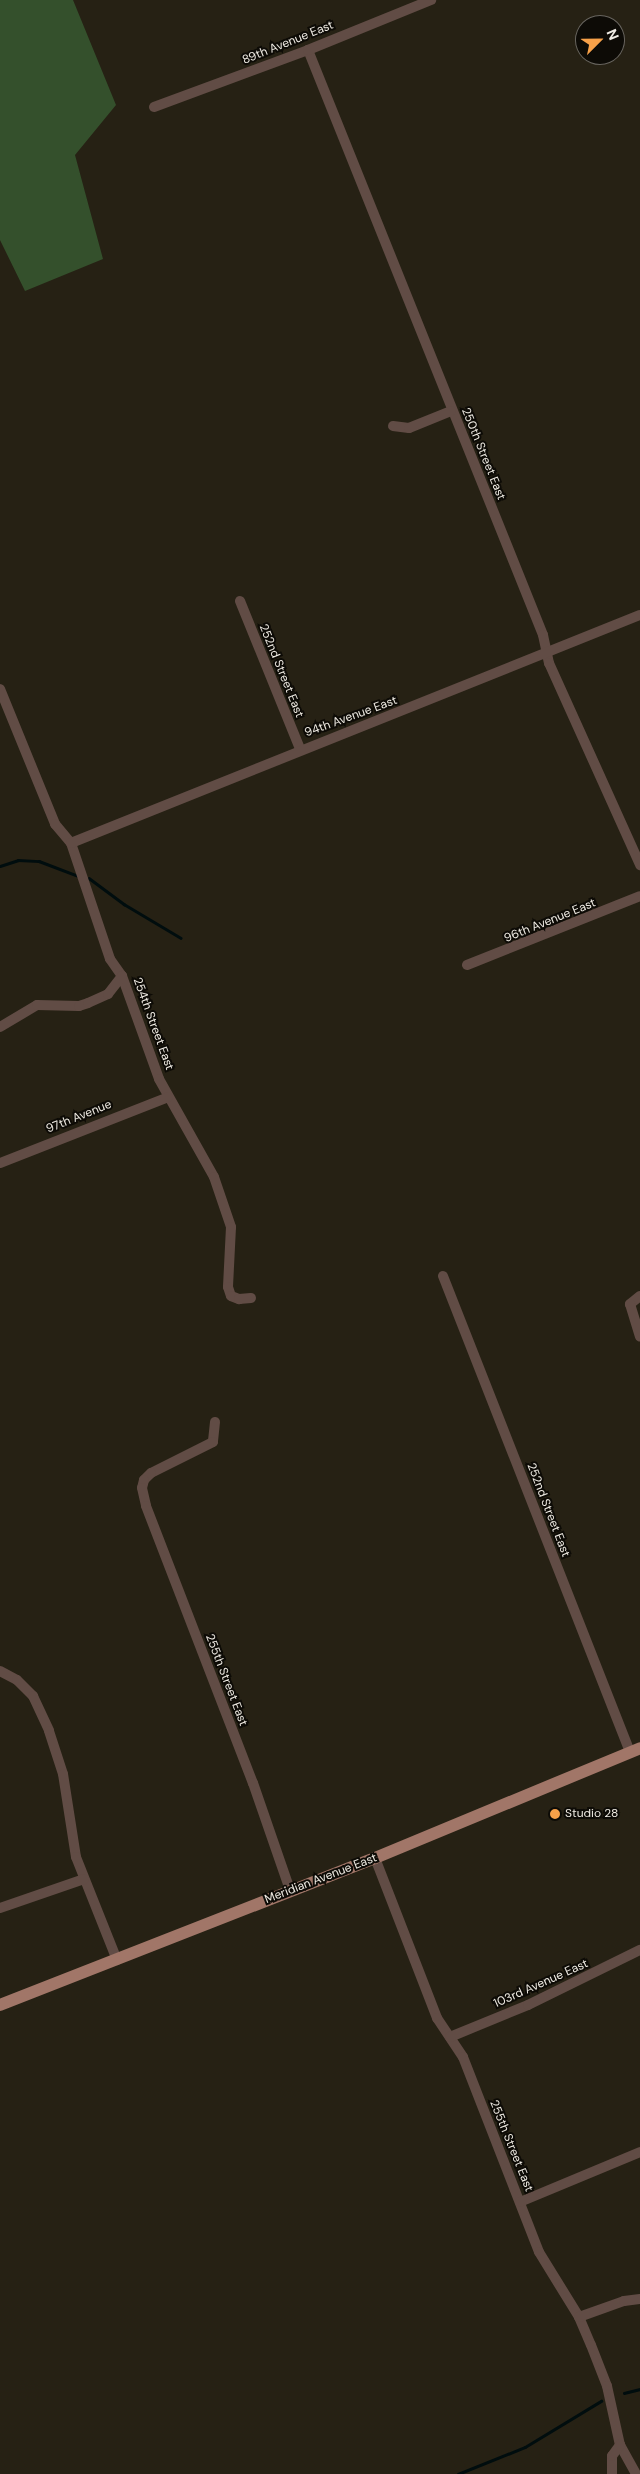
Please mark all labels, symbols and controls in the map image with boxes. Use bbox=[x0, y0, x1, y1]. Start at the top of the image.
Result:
north arrow bbox=[575, 15, 625, 65]
street label: 89th Avenue East bbox=[240, 18, 336, 68]
text: N bbox=[603, 26, 623, 43]
street label: 250th Street East bbox=[458, 406, 508, 502]
street label: 252nd Street East bbox=[256, 622, 306, 720]
street label: 94th Avenue East bbox=[303, 694, 399, 740]
street label: 96th Avenue East bbox=[502, 896, 598, 946]
street label: 254th Street East bbox=[130, 976, 176, 1072]
street label: 97th Avenue bbox=[44, 1097, 114, 1137]
street label: 252nd Street East bbox=[523, 1461, 573, 1559]
street label: 255th Street East bbox=[202, 1632, 250, 1728]
place label: Studio 28 bbox=[565, 1807, 618, 1821]
marker: Studio 28 bbox=[549, 1808, 561, 1820]
street label: Meridian Avenue East bbox=[263, 1851, 379, 1907]
street label: 103rd Avenue East bbox=[492, 1957, 590, 2011]
street label: 255th Street East bbox=[486, 2098, 536, 2194]

